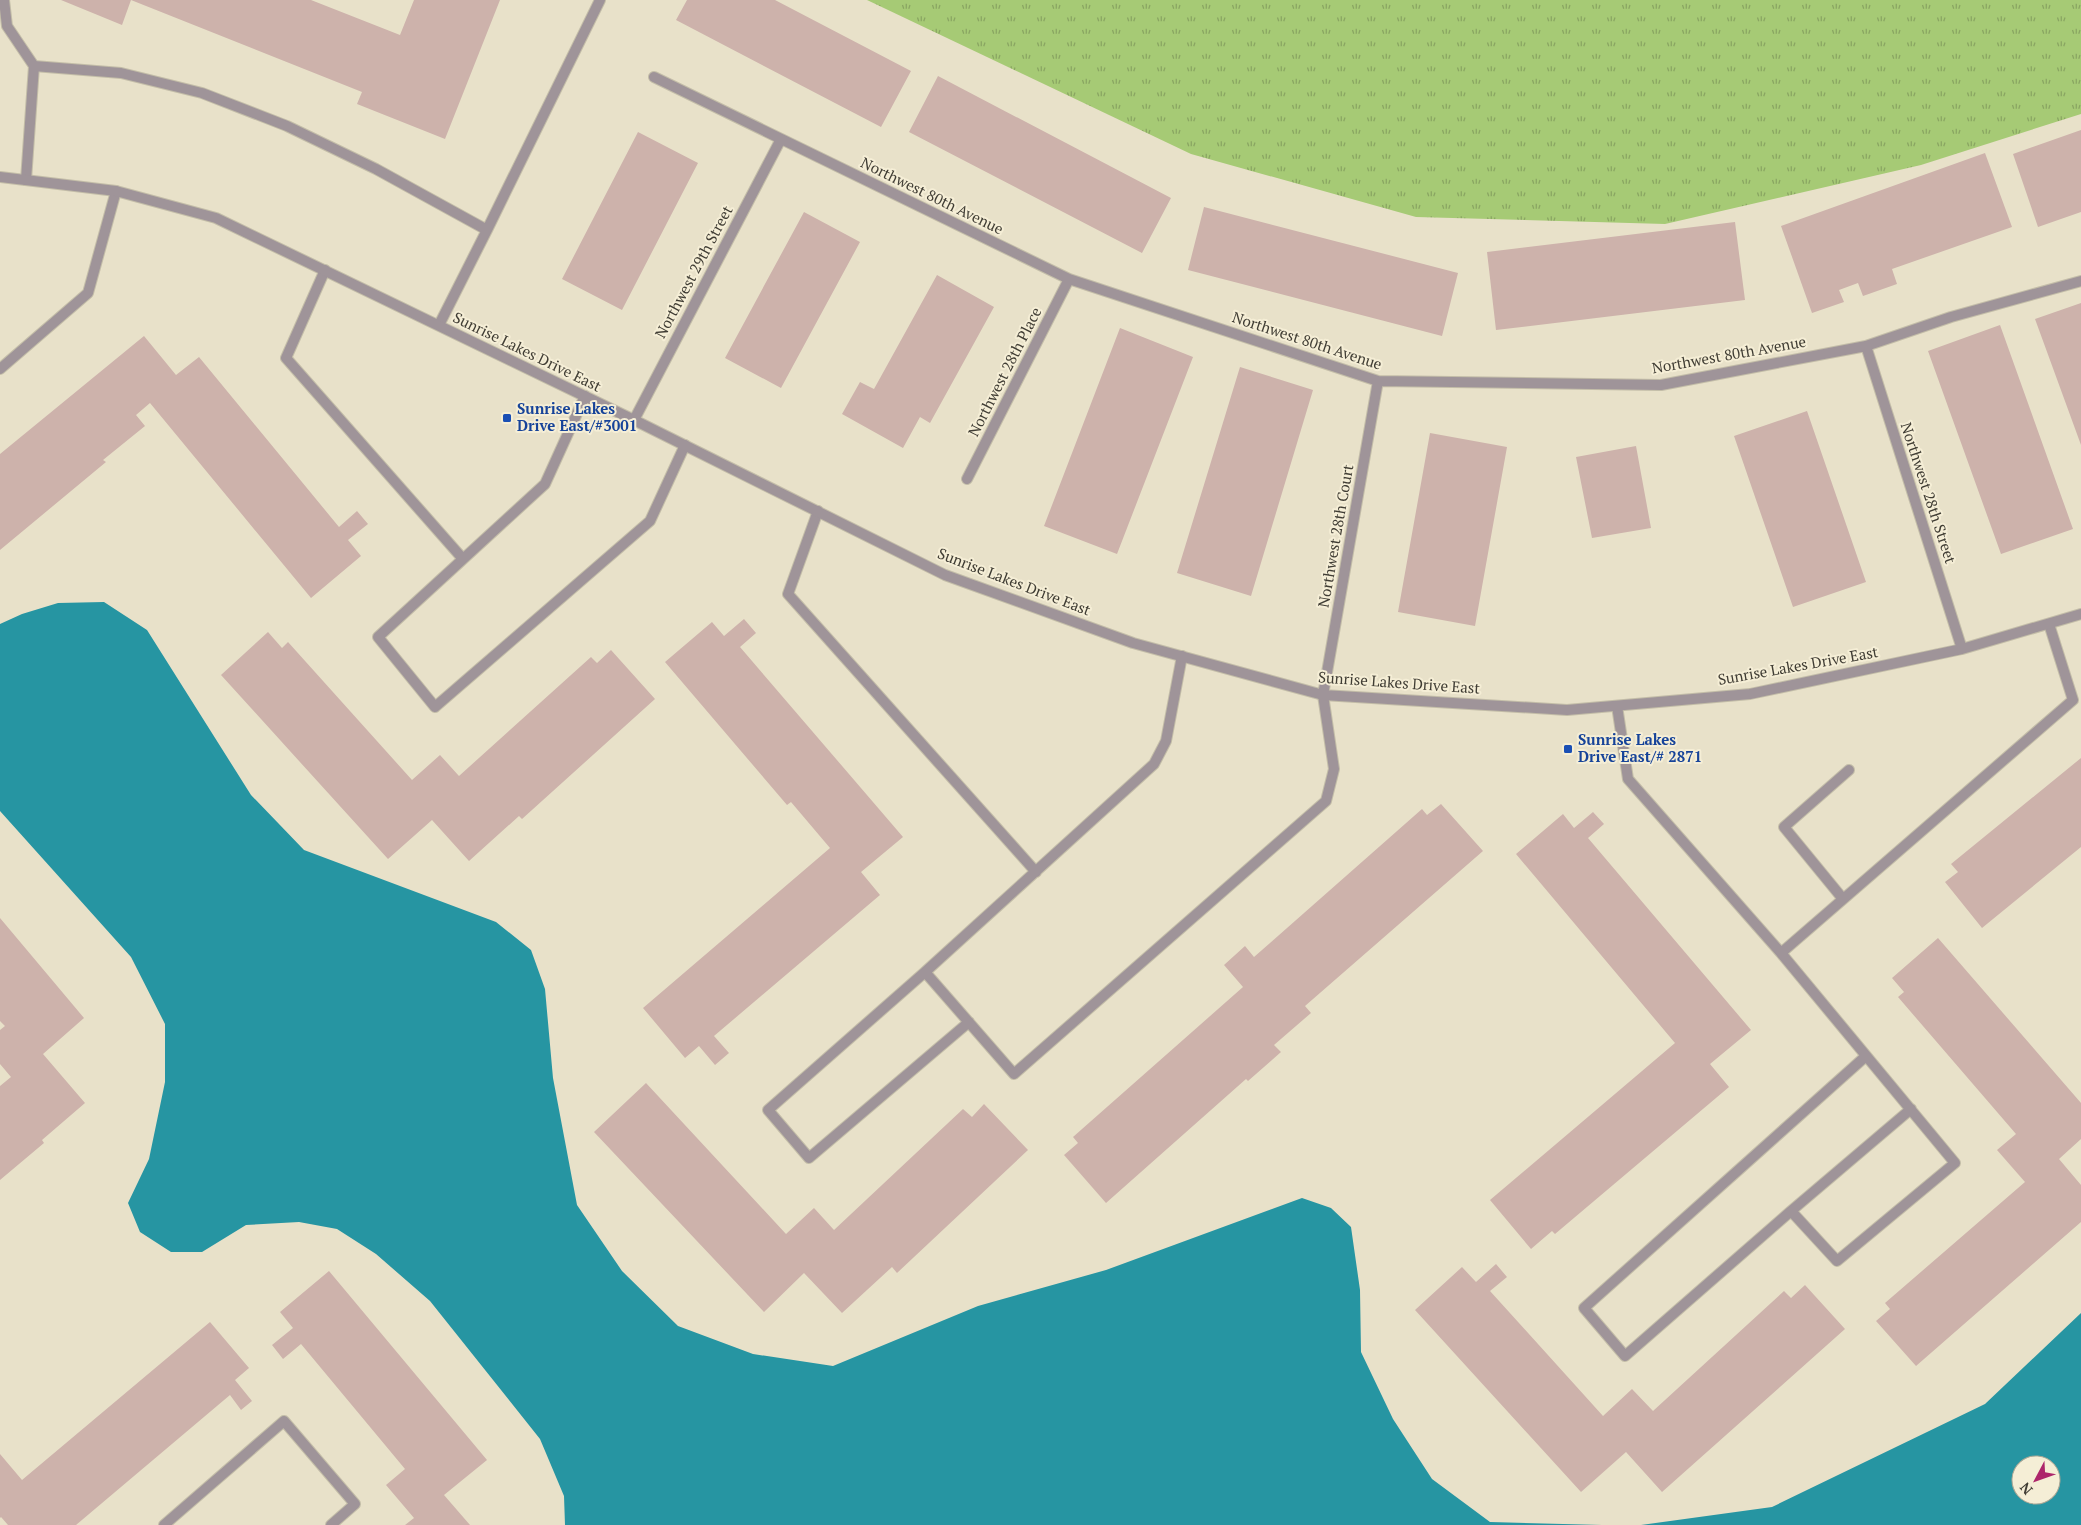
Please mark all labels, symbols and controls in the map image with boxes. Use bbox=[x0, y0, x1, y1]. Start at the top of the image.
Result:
street label: Northwest 80th Avenue bbox=[858, 152, 1007, 238]
street label: Northwest 29th Street bbox=[650, 201, 737, 341]
street label: Northwest 28th Place bbox=[963, 303, 1045, 440]
street label: Northwest 80th Avenue bbox=[1230, 306, 1385, 374]
street label: Sunrise Lakes Drive East bbox=[450, 307, 605, 396]
street label: Northwest 80th Avenue bbox=[1650, 331, 1807, 377]
place label: Sunrise Lakes Drive East/#3001 bbox=[517, 398, 637, 435]
marker: Sunrise Lakes Drive East/#3001 bbox=[501, 412, 513, 424]
street label: Northwest 28th Street bbox=[1897, 419, 1961, 566]
street label: Northwest 28th Court bbox=[1313, 462, 1358, 609]
street label: Sunrise Lakes Drive East bbox=[935, 543, 1094, 620]
street label: Sunrise Lakes Drive East bbox=[1716, 641, 1880, 689]
street label: Sunrise Lakes Drive East bbox=[1317, 666, 1481, 698]
place label: Sunrise Lakes Drive East/# 2871 bbox=[1578, 729, 1702, 766]
marker: Sunrise Lakes Drive East/# 2871 bbox=[1562, 743, 1574, 755]
north arrow bbox=[2011, 1455, 2061, 1505]
text: N bbox=[2015, 1478, 2036, 1499]

